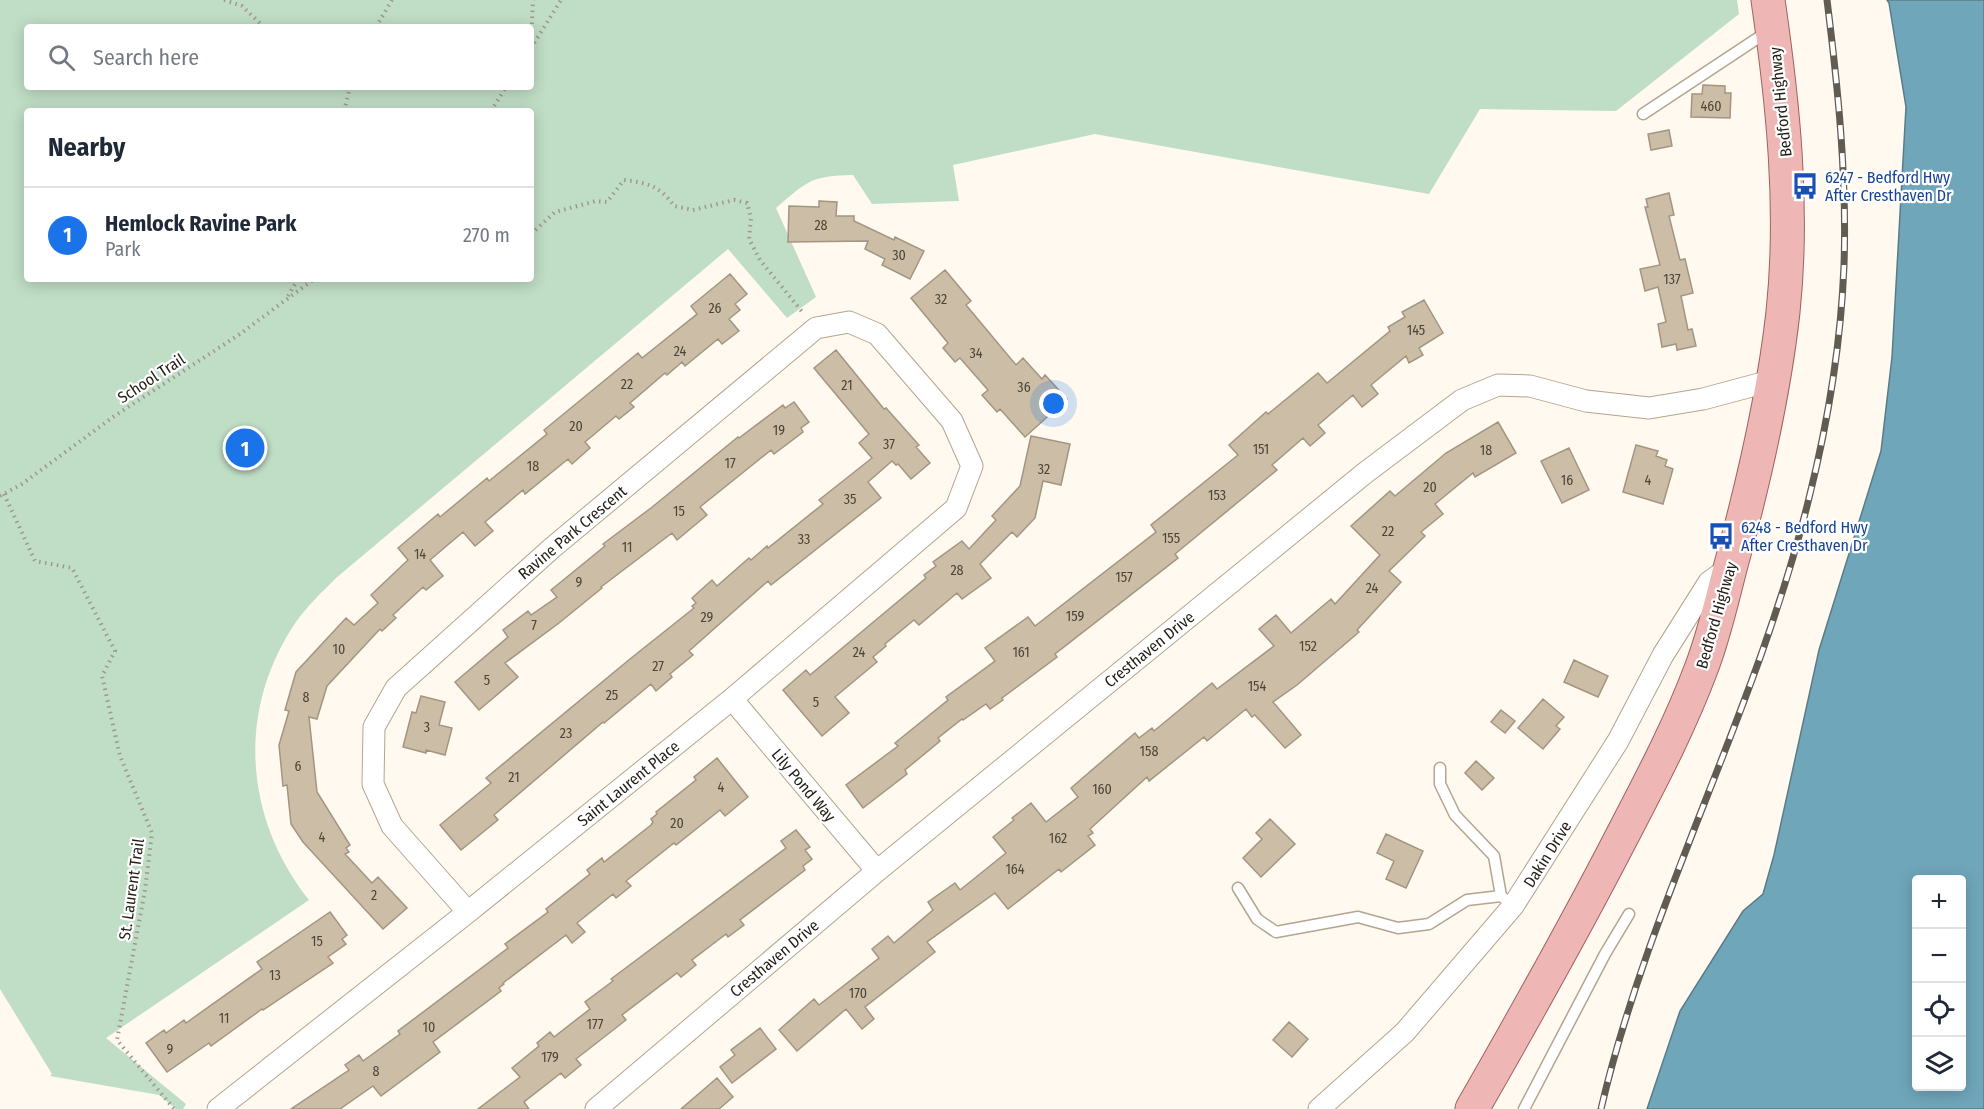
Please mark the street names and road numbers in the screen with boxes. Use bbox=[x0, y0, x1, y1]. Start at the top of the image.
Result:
street label: Bedford Highway bbox=[1765, 45, 1796, 158]
street label: School Trail bbox=[114, 350, 188, 407]
street label: Ravine Park Crescent bbox=[514, 481, 631, 583]
street label: Bedford Highway bbox=[1692, 559, 1741, 671]
street label: Cresthaven Drive bbox=[1101, 607, 1198, 691]
street label: Saint Laurent Place bbox=[574, 736, 683, 830]
street label: Lily Pond Way bbox=[768, 745, 840, 826]
street label: Dakin Drive bbox=[1520, 818, 1575, 891]
street label: St. Laurent Trail bbox=[115, 837, 148, 941]
street label: Cresthaven Drive bbox=[726, 916, 823, 1001]

